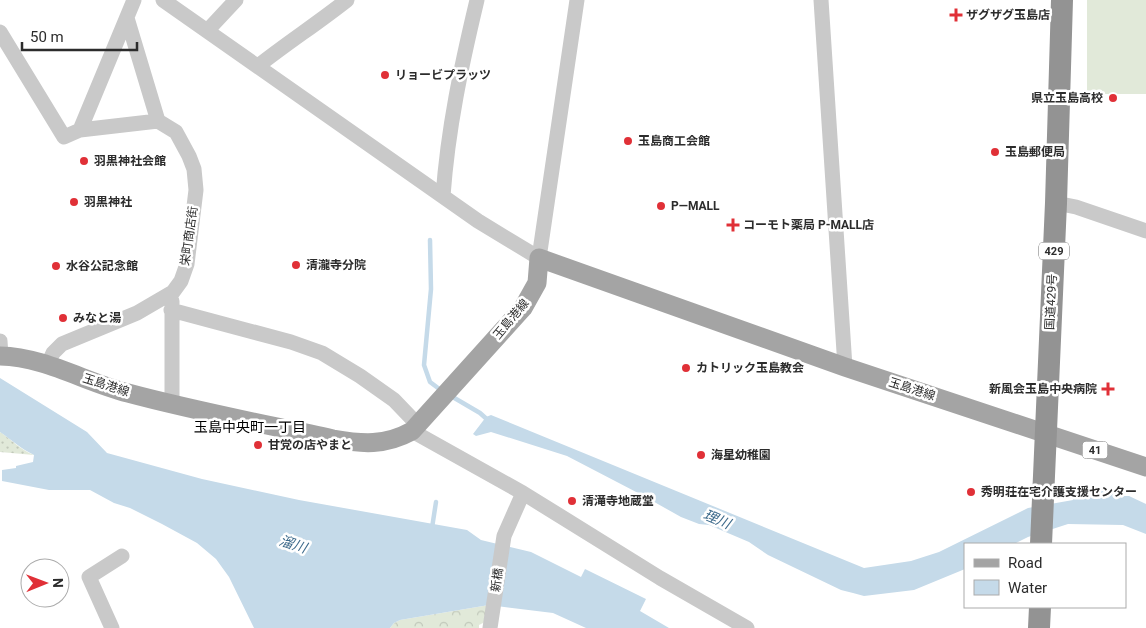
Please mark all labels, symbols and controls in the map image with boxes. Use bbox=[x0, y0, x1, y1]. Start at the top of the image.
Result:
place label: ザグザグ玉島店 bbox=[966, 8, 1050, 22]
marker: ザグザグ玉島店 bbox=[950, 9, 962, 21]
scale bar bbox=[22, 20, 138, 52]
text: 50 m bbox=[30, 28, 64, 46]
place label: リョービプラッツ bbox=[395, 68, 491, 82]
marker: リョービプラッツ bbox=[379, 69, 391, 81]
place label: 県立玉島高校 bbox=[1031, 91, 1103, 105]
marker: 県立玉島高校 bbox=[1107, 92, 1119, 104]
place label: 玉島商工会館 bbox=[638, 134, 710, 148]
marker: 玉島商工会館 bbox=[622, 135, 634, 147]
place label: 玉島郵便局 bbox=[1005, 145, 1065, 159]
marker: 玉島郵便局 bbox=[989, 146, 1001, 158]
place label: 羽黒神社会館 bbox=[94, 154, 166, 168]
marker: 羽黒神社会館 bbox=[78, 155, 90, 167]
place label: 羽黒神社 bbox=[84, 195, 132, 209]
marker: 羽黒神社 bbox=[68, 196, 80, 208]
place label: P―MALL bbox=[671, 199, 720, 213]
marker: P―MALL bbox=[655, 200, 667, 212]
street label: 栄町商店街 bbox=[178, 205, 200, 267]
place label: コーモト薬局 P-MALL店 bbox=[743, 218, 874, 232]
marker: コーモト薬局 P-MALL店 bbox=[727, 219, 739, 231]
road number: 429 bbox=[1039, 242, 1069, 260]
place label: 清瀧寺分院 bbox=[306, 258, 366, 272]
place label: 水谷公記念館 bbox=[66, 259, 138, 273]
marker: 清瀧寺分院 bbox=[290, 259, 302, 271]
marker: 水谷公記念館 bbox=[50, 260, 62, 272]
street label: 国道429号 bbox=[1043, 274, 1059, 330]
street label: 玉島港線 bbox=[490, 296, 532, 342]
place label: みなと湯 bbox=[73, 311, 121, 325]
marker: みなと湯 bbox=[57, 312, 69, 324]
place label: カトリック玉島教会 bbox=[696, 361, 804, 375]
marker: カトリック玉島教会 bbox=[680, 362, 692, 374]
street label: 玉島港線 bbox=[81, 371, 131, 399]
street label: 玉島港線 bbox=[887, 375, 937, 403]
place label: 新風会玉島中央病院 bbox=[989, 382, 1097, 396]
marker: 新風会玉島中央病院 bbox=[1101, 382, 1115, 396]
district label: 玉島中央町一丁目 bbox=[194, 419, 306, 435]
place label: 甘党の店やまと bbox=[268, 438, 352, 452]
marker: 甘党の店やまと bbox=[252, 439, 264, 451]
road number: 41 bbox=[1082, 442, 1108, 458]
place label: 海星幼稚園 bbox=[711, 448, 771, 462]
marker: 海星幼稚園 bbox=[695, 449, 707, 461]
place label: 秀明荘在宅介護支援センター bbox=[981, 485, 1137, 499]
marker: 秀明荘在宅介護支援センター bbox=[965, 486, 977, 498]
place label: 清滝寺地蔵堂 bbox=[582, 494, 654, 508]
marker: 清滝寺地蔵堂 bbox=[566, 495, 578, 507]
water label: 理川 bbox=[701, 506, 735, 533]
water label: 溜川 bbox=[277, 532, 311, 557]
legend bbox=[964, 543, 1126, 608]
text: Road bbox=[1008, 554, 1042, 572]
north arrow bbox=[20, 558, 70, 608]
street label: 新橋 bbox=[488, 567, 506, 593]
text: N bbox=[50, 578, 66, 588]
text: Water bbox=[1008, 579, 1047, 597]

